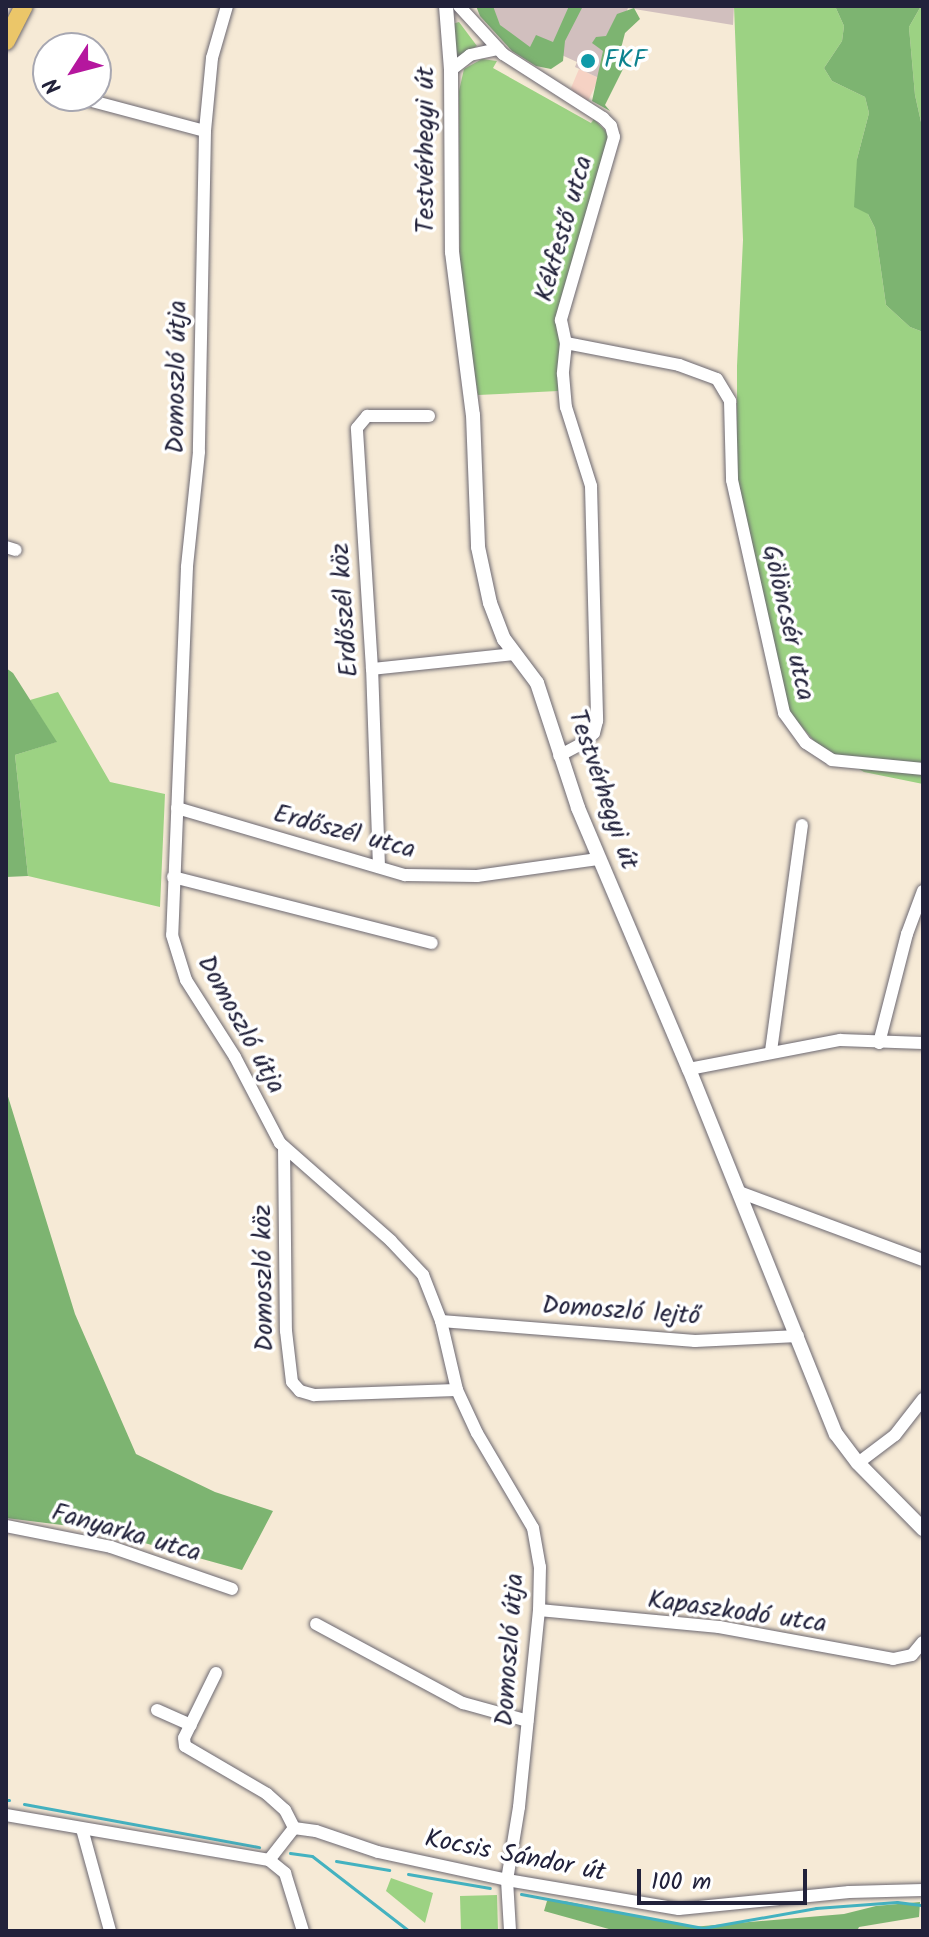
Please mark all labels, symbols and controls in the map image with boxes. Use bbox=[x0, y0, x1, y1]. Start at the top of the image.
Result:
north arrow bbox=[32, 32, 112, 112]
place label: FKF bbox=[604, 45, 647, 77]
marker: FKF bbox=[579, 52, 597, 70]
street label: Testvérhegyi út bbox=[411, 66, 443, 234]
text: N bbox=[36, 69, 72, 101]
street label: Kékfestő utca bbox=[529, 153, 601, 305]
street label: Domoszló útja bbox=[161, 300, 195, 454]
street label: Erdőszél köz bbox=[326, 542, 366, 678]
street label: Gölöncsér utca bbox=[754, 542, 820, 704]
street label: Testvérhegyi út bbox=[560, 706, 644, 874]
street label: Erdőszél utca bbox=[270, 799, 418, 867]
street label: Domoszló útja bbox=[189, 950, 291, 1100]
street label: Domoszló köz bbox=[248, 1204, 282, 1352]
street label: Domoszló lejtő bbox=[541, 1291, 701, 1333]
street label: Fanyarka utca bbox=[48, 1498, 204, 1570]
street label: Domoszló útja bbox=[490, 1572, 532, 1728]
street label: Kapaszkodó utca bbox=[646, 1585, 828, 1641]
street label: Kocsis Sándor út bbox=[422, 1824, 608, 1890]
scale bar bbox=[641, 1853, 811, 1903]
text: 100 m bbox=[651, 1863, 711, 1902]

